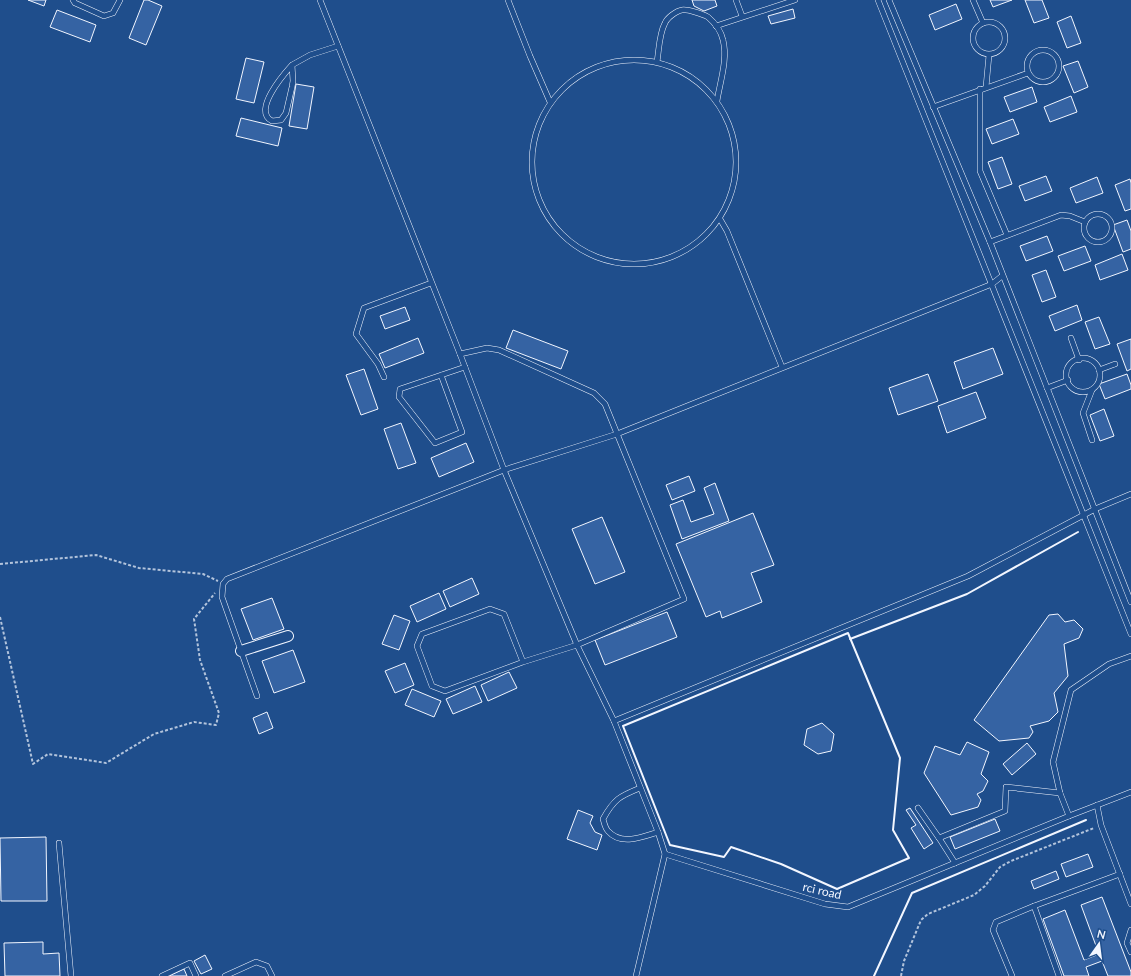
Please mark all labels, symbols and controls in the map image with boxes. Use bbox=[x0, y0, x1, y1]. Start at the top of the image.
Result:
street label: rci road bbox=[801, 879, 843, 902]
north arrow bbox=[1079, 924, 1119, 964]
text: N bbox=[1096, 926, 1107, 941]

